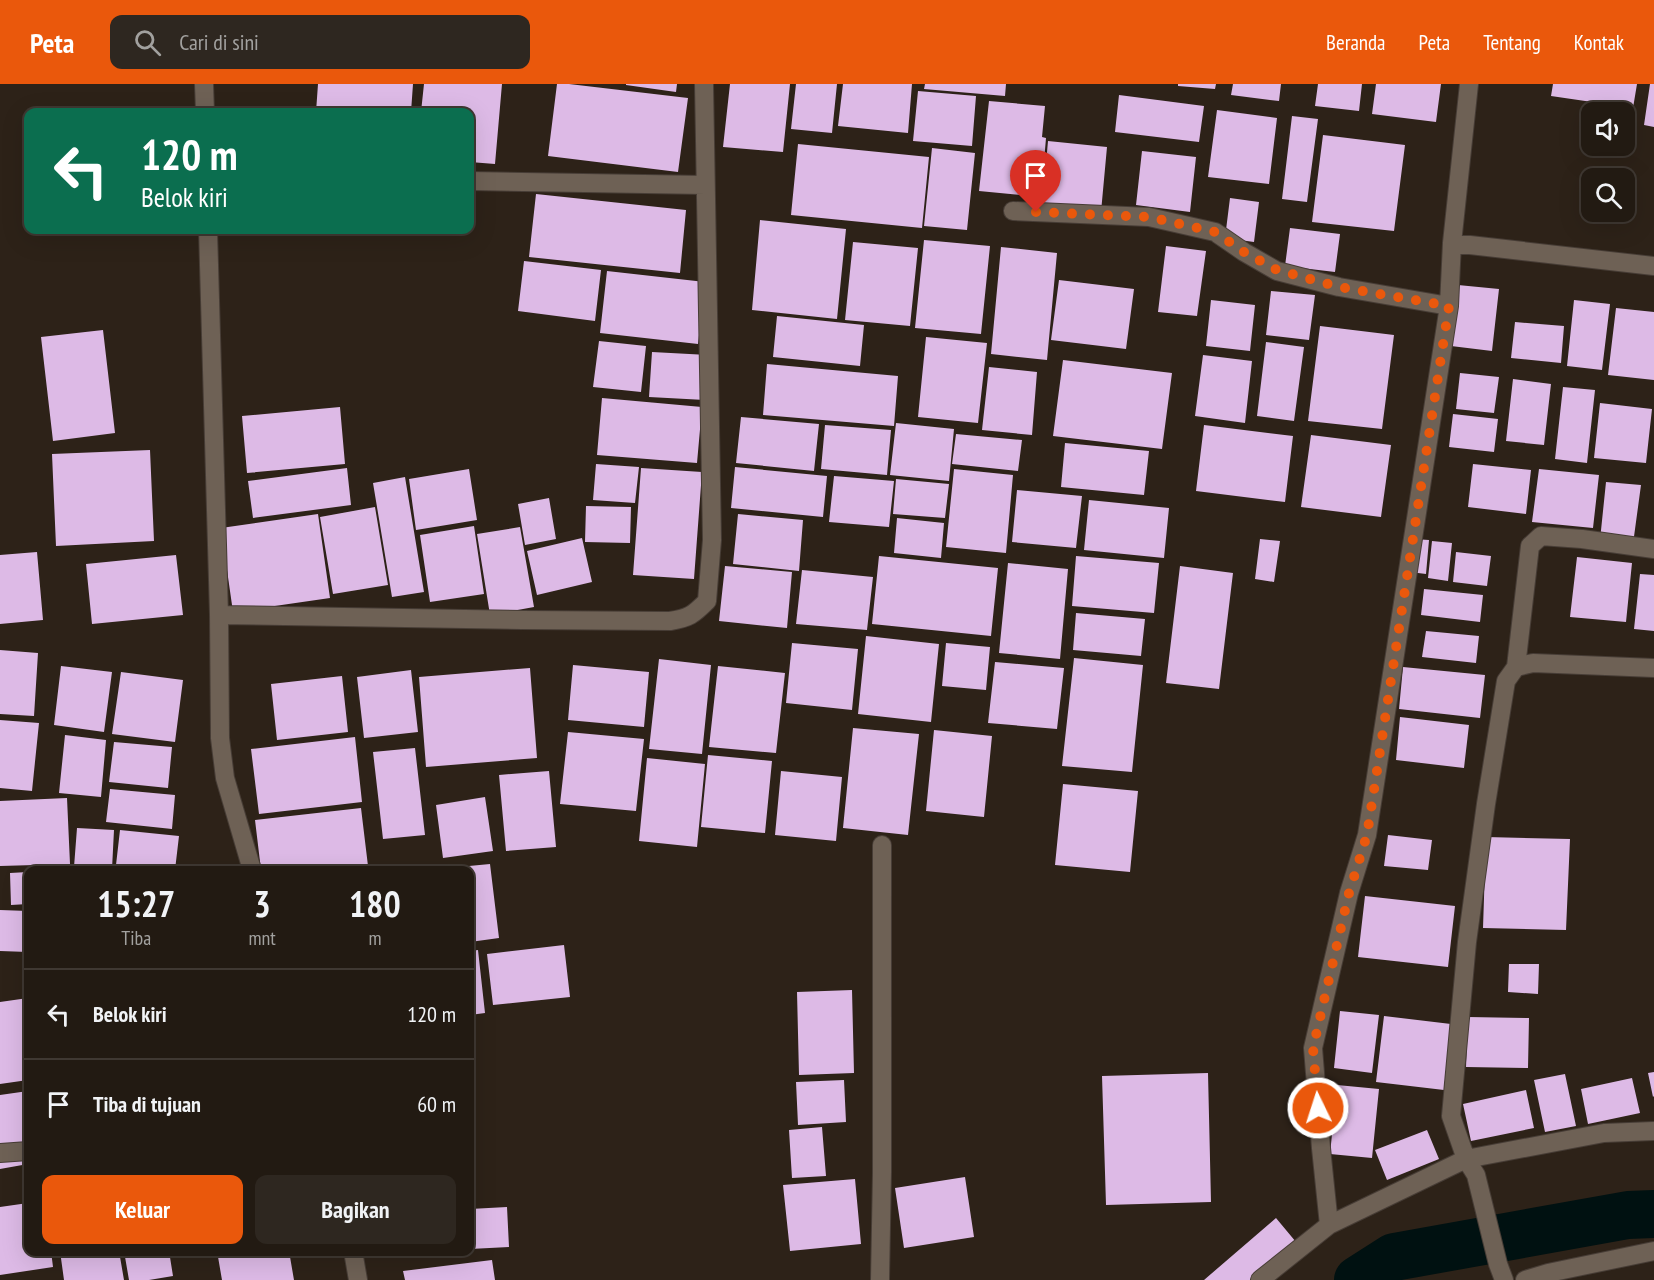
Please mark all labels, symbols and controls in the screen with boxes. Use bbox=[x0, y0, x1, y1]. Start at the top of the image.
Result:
search box bbox=[110, 15, 530, 69]
text: Peta bbox=[30, 24, 74, 61]
icon: search bbox=[131, 26, 164, 59]
text: Cari di sini bbox=[179, 28, 259, 56]
text: Beranda bbox=[1326, 29, 1386, 56]
text: Peta bbox=[1419, 29, 1450, 56]
text: Tentang bbox=[1483, 29, 1541, 56]
text: Kontak bbox=[1574, 29, 1624, 56]
map controls bbox=[1581, 102, 1635, 222]
button: sound bbox=[1581, 102, 1635, 156]
text: 120 m bbox=[141, 127, 238, 182]
icon: left bbox=[42, 132, 120, 210]
pin bbox=[1010, 150, 1061, 212]
icon: arrive bbox=[1019, 159, 1052, 192]
button: search bbox=[1581, 168, 1635, 222]
text: Belok kiri bbox=[141, 180, 228, 214]
text: 15:27 bbox=[97, 880, 175, 927]
text: 3 bbox=[254, 880, 271, 927]
text: 180 bbox=[349, 880, 401, 927]
text: Tiba bbox=[121, 925, 151, 951]
text: mnt bbox=[248, 925, 276, 951]
text: m bbox=[368, 925, 381, 951]
icon: left bbox=[42, 998, 75, 1031]
text: Belok kiri bbox=[93, 1000, 167, 1028]
text: 120 m bbox=[407, 1000, 456, 1028]
position arrow bbox=[1286, 1076, 1350, 1140]
icon: arrive bbox=[42, 1088, 75, 1121]
text: Tiba di tujuan bbox=[93, 1090, 201, 1118]
text: 60 m bbox=[417, 1090, 456, 1118]
button: Keluar bbox=[42, 1175, 243, 1244]
button: Bagikan bbox=[255, 1175, 456, 1244]

